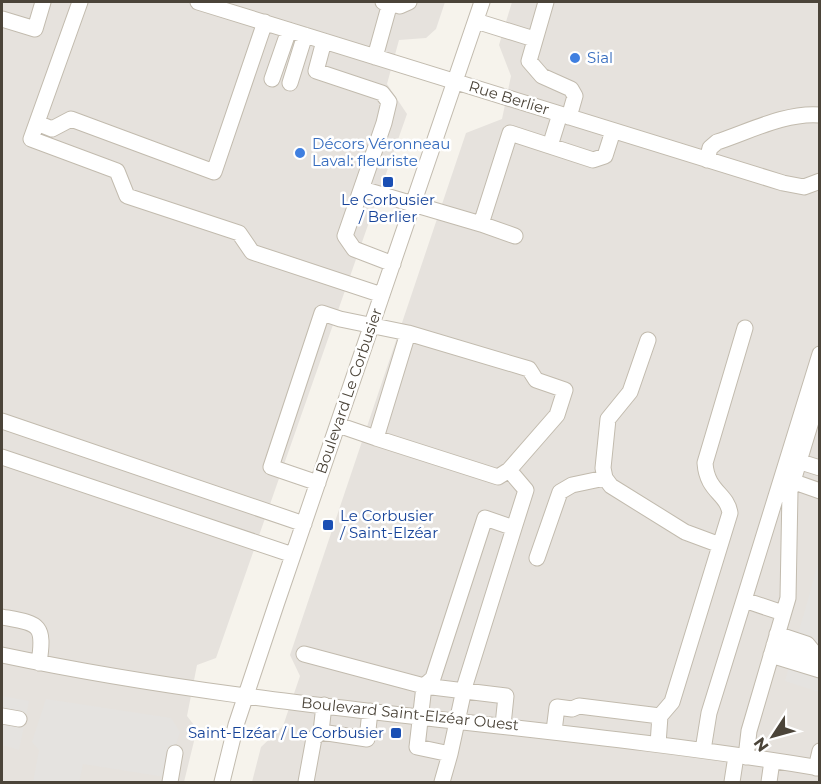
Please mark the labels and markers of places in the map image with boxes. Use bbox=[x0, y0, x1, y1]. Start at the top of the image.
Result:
place label: Sial bbox=[587, 48, 613, 67]
marker: Sial bbox=[568, 51, 582, 65]
place label: Décors Véronneau Laval: fleuriste bbox=[312, 134, 450, 170]
marker: Décors Véronneau Laval: fleuriste bbox=[293, 146, 307, 160]
marker: Le Corbusier / Berlier bbox=[381, 175, 395, 189]
place label: Le Corbusier / Berlier bbox=[341, 190, 435, 226]
place label: Le Corbusier / Saint-Elzéar bbox=[339, 506, 438, 542]
marker: Le Corbusier / Saint-Elzéar bbox=[321, 518, 335, 532]
place label: Saint-Elzéar / Le Corbusier bbox=[188, 723, 384, 742]
marker: Saint-Elzéar / Le Corbusier bbox=[389, 726, 403, 740]

